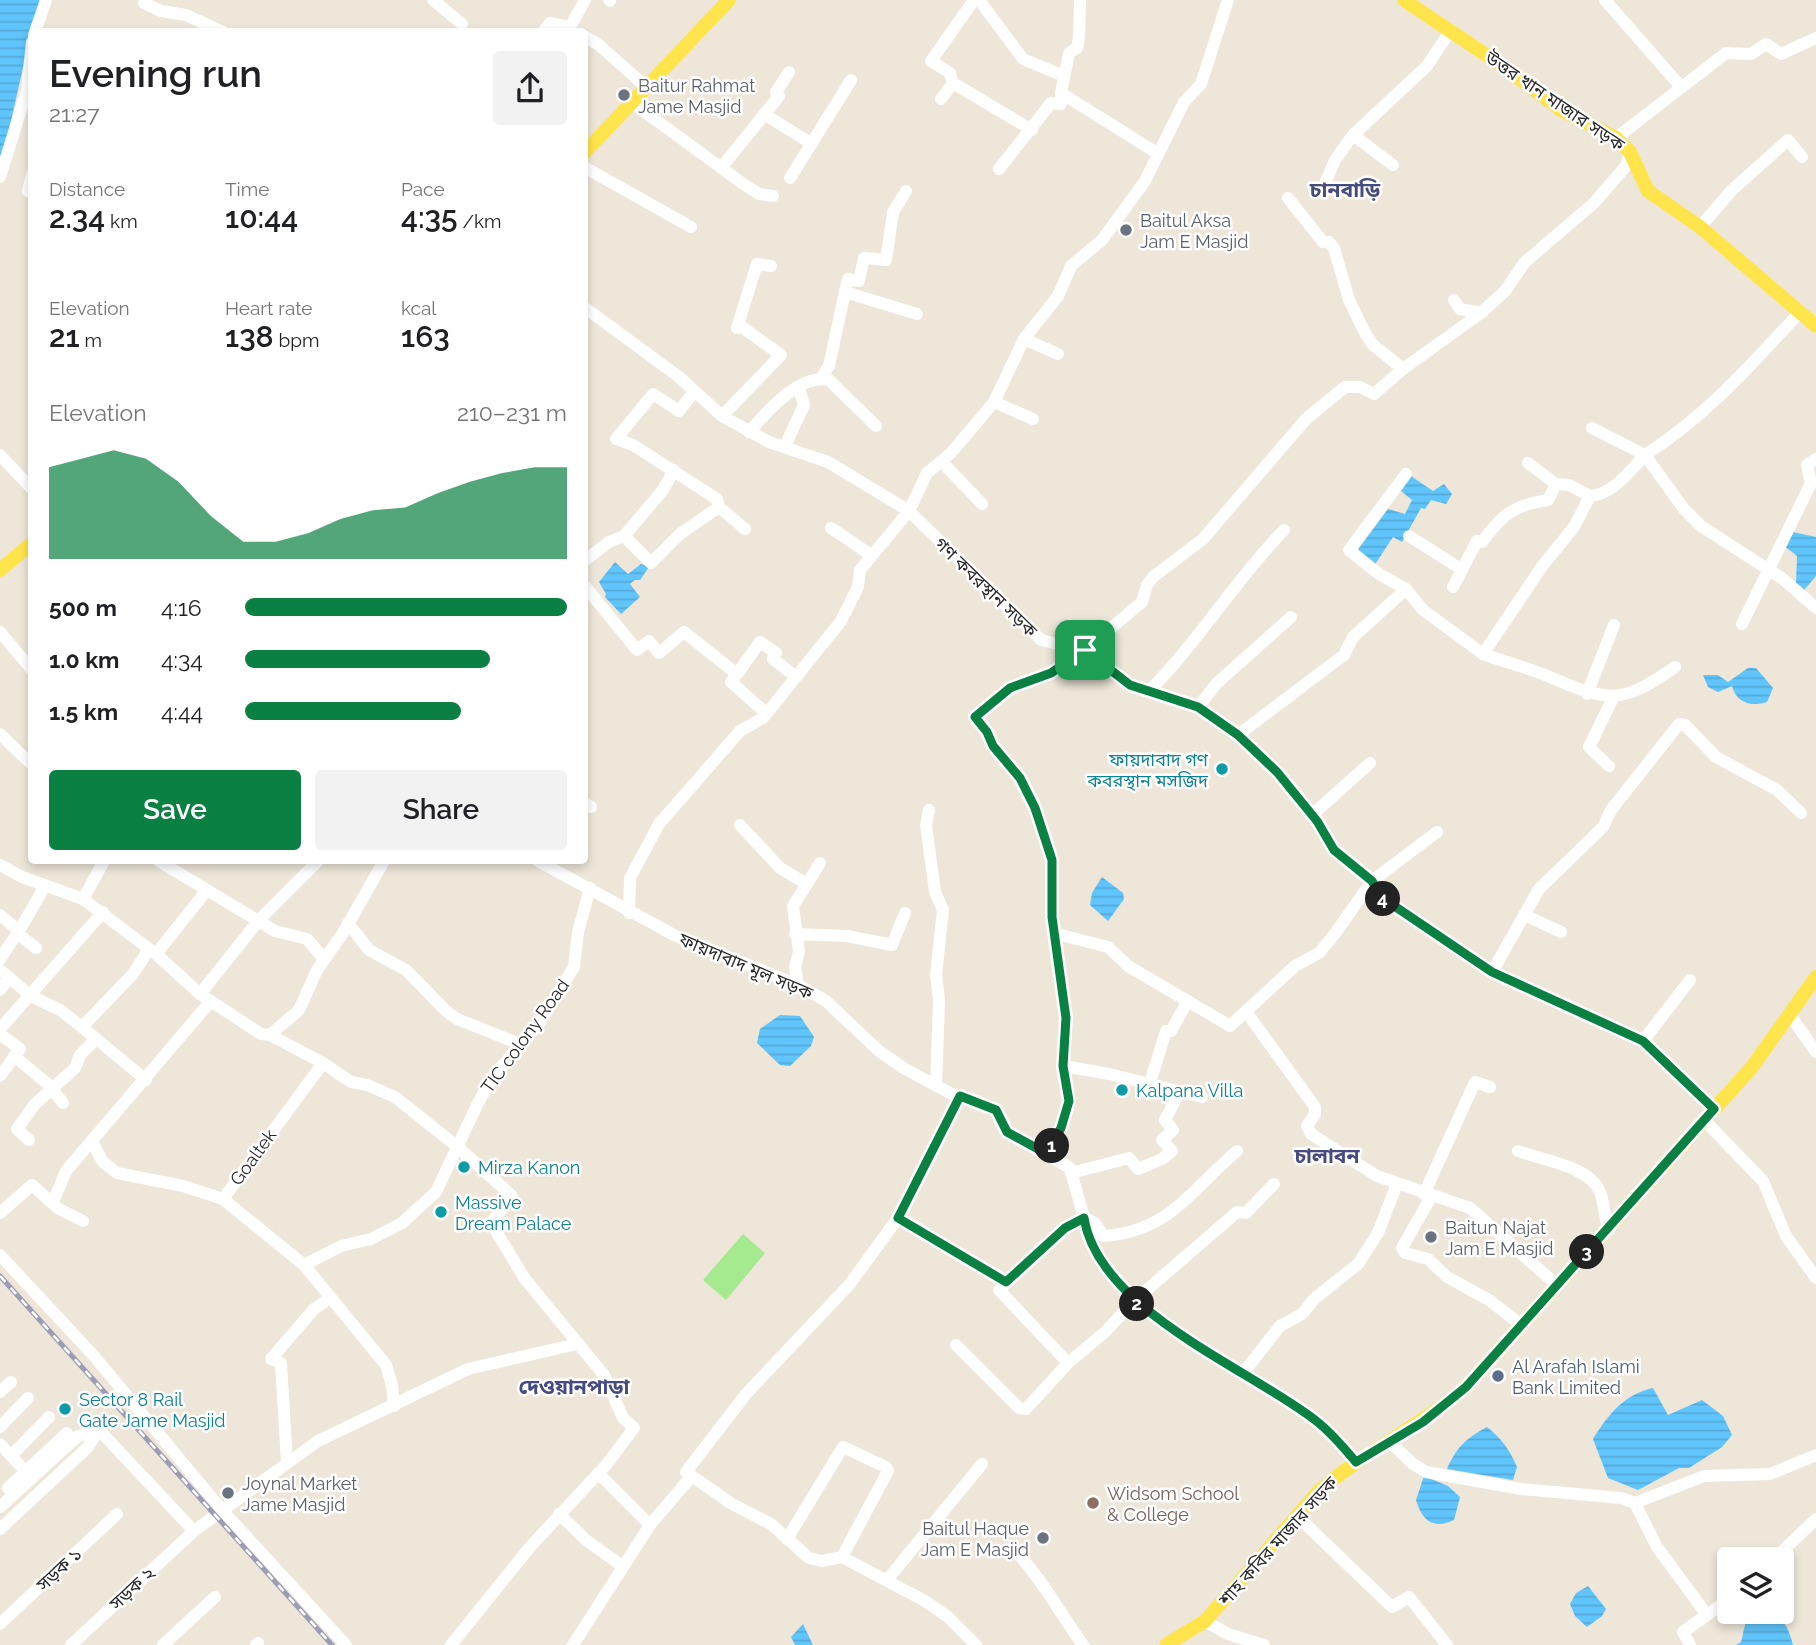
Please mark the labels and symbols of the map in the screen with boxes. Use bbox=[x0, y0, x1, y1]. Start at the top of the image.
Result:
street label: উত্তর খান মাজার সড়ক bbox=[1481, 46, 1629, 156]
place label: Baitur Rahmat Jame Masjid bbox=[638, 75, 755, 117]
marker: Baitur Rahmat Jame Masjid bbox=[616, 87, 632, 103]
district label: চানবাড়ি bbox=[1309, 177, 1381, 202]
place label: Baitul Aksa Jam E Masjid bbox=[1140, 210, 1248, 252]
marker: Baitul Aksa Jam E Masjid bbox=[1118, 222, 1134, 238]
street label: গণ কবরস্থান সড়ক bbox=[930, 533, 1042, 641]
pin bbox=[1055, 620, 1115, 680]
place label: ফায়দাবাদ গণ কবরস্থান মসজিদ bbox=[1086, 749, 1209, 791]
marker: ফায়দাবাদ গণ কবরস্থান মসজিদ bbox=[1214, 761, 1230, 777]
pin: 4 bbox=[1366, 881, 1400, 916]
street label: ফায়দাবাদ মূল সড়ক bbox=[675, 928, 816, 1005]
street label: TIC colony Road bbox=[477, 975, 573, 1097]
place label: Kalpana Villa bbox=[1136, 1080, 1243, 1101]
marker: Kalpana Villa bbox=[1114, 1082, 1130, 1098]
street label: Goaltek bbox=[226, 1124, 281, 1189]
pin: 1 bbox=[1034, 1128, 1070, 1164]
district label: চালাবন bbox=[1293, 1143, 1361, 1168]
place label: Mirza Kanon bbox=[478, 1157, 580, 1178]
marker: Mirza Kanon bbox=[456, 1159, 472, 1175]
place label: Massive Dream Palace bbox=[455, 1192, 572, 1234]
marker: Massive Dream Palace bbox=[433, 1204, 449, 1220]
place label: Baitun Najat Jam E Masjid bbox=[1445, 1217, 1553, 1259]
marker: Baitun Najat Jam E Masjid bbox=[1423, 1229, 1439, 1245]
pin: 3 bbox=[1570, 1234, 1604, 1270]
pin: 2 bbox=[1120, 1286, 1154, 1322]
place label: Al Arafah Islami Bank Limited bbox=[1512, 1356, 1640, 1398]
marker: Al Arafah Islami Bank Limited bbox=[1490, 1368, 1506, 1384]
district label: দেওয়ানপাড়া bbox=[519, 1374, 631, 1399]
place label: Sector 8 Rail Gate Jame Masjid bbox=[79, 1389, 226, 1431]
marker: Sector 8 Rail Gate Jame Masjid bbox=[57, 1401, 73, 1417]
street label: শাহ কবির মাজার সড়ক bbox=[1214, 1472, 1342, 1611]
place label: Joynal Market Jame Masjid bbox=[242, 1473, 357, 1515]
place label: Widsom School & College bbox=[1107, 1483, 1239, 1525]
marker: Joynal Market Jame Masjid bbox=[220, 1485, 236, 1501]
marker: Widsom School & College bbox=[1085, 1495, 1101, 1511]
place label: Baitul Haque Jam E Masjid bbox=[921, 1518, 1029, 1560]
marker: Baitul Haque Jam E Masjid bbox=[1035, 1530, 1051, 1546]
street label: সড়ক ১ bbox=[31, 1543, 86, 1596]
street label: সড়ক ২ bbox=[104, 1562, 159, 1615]

